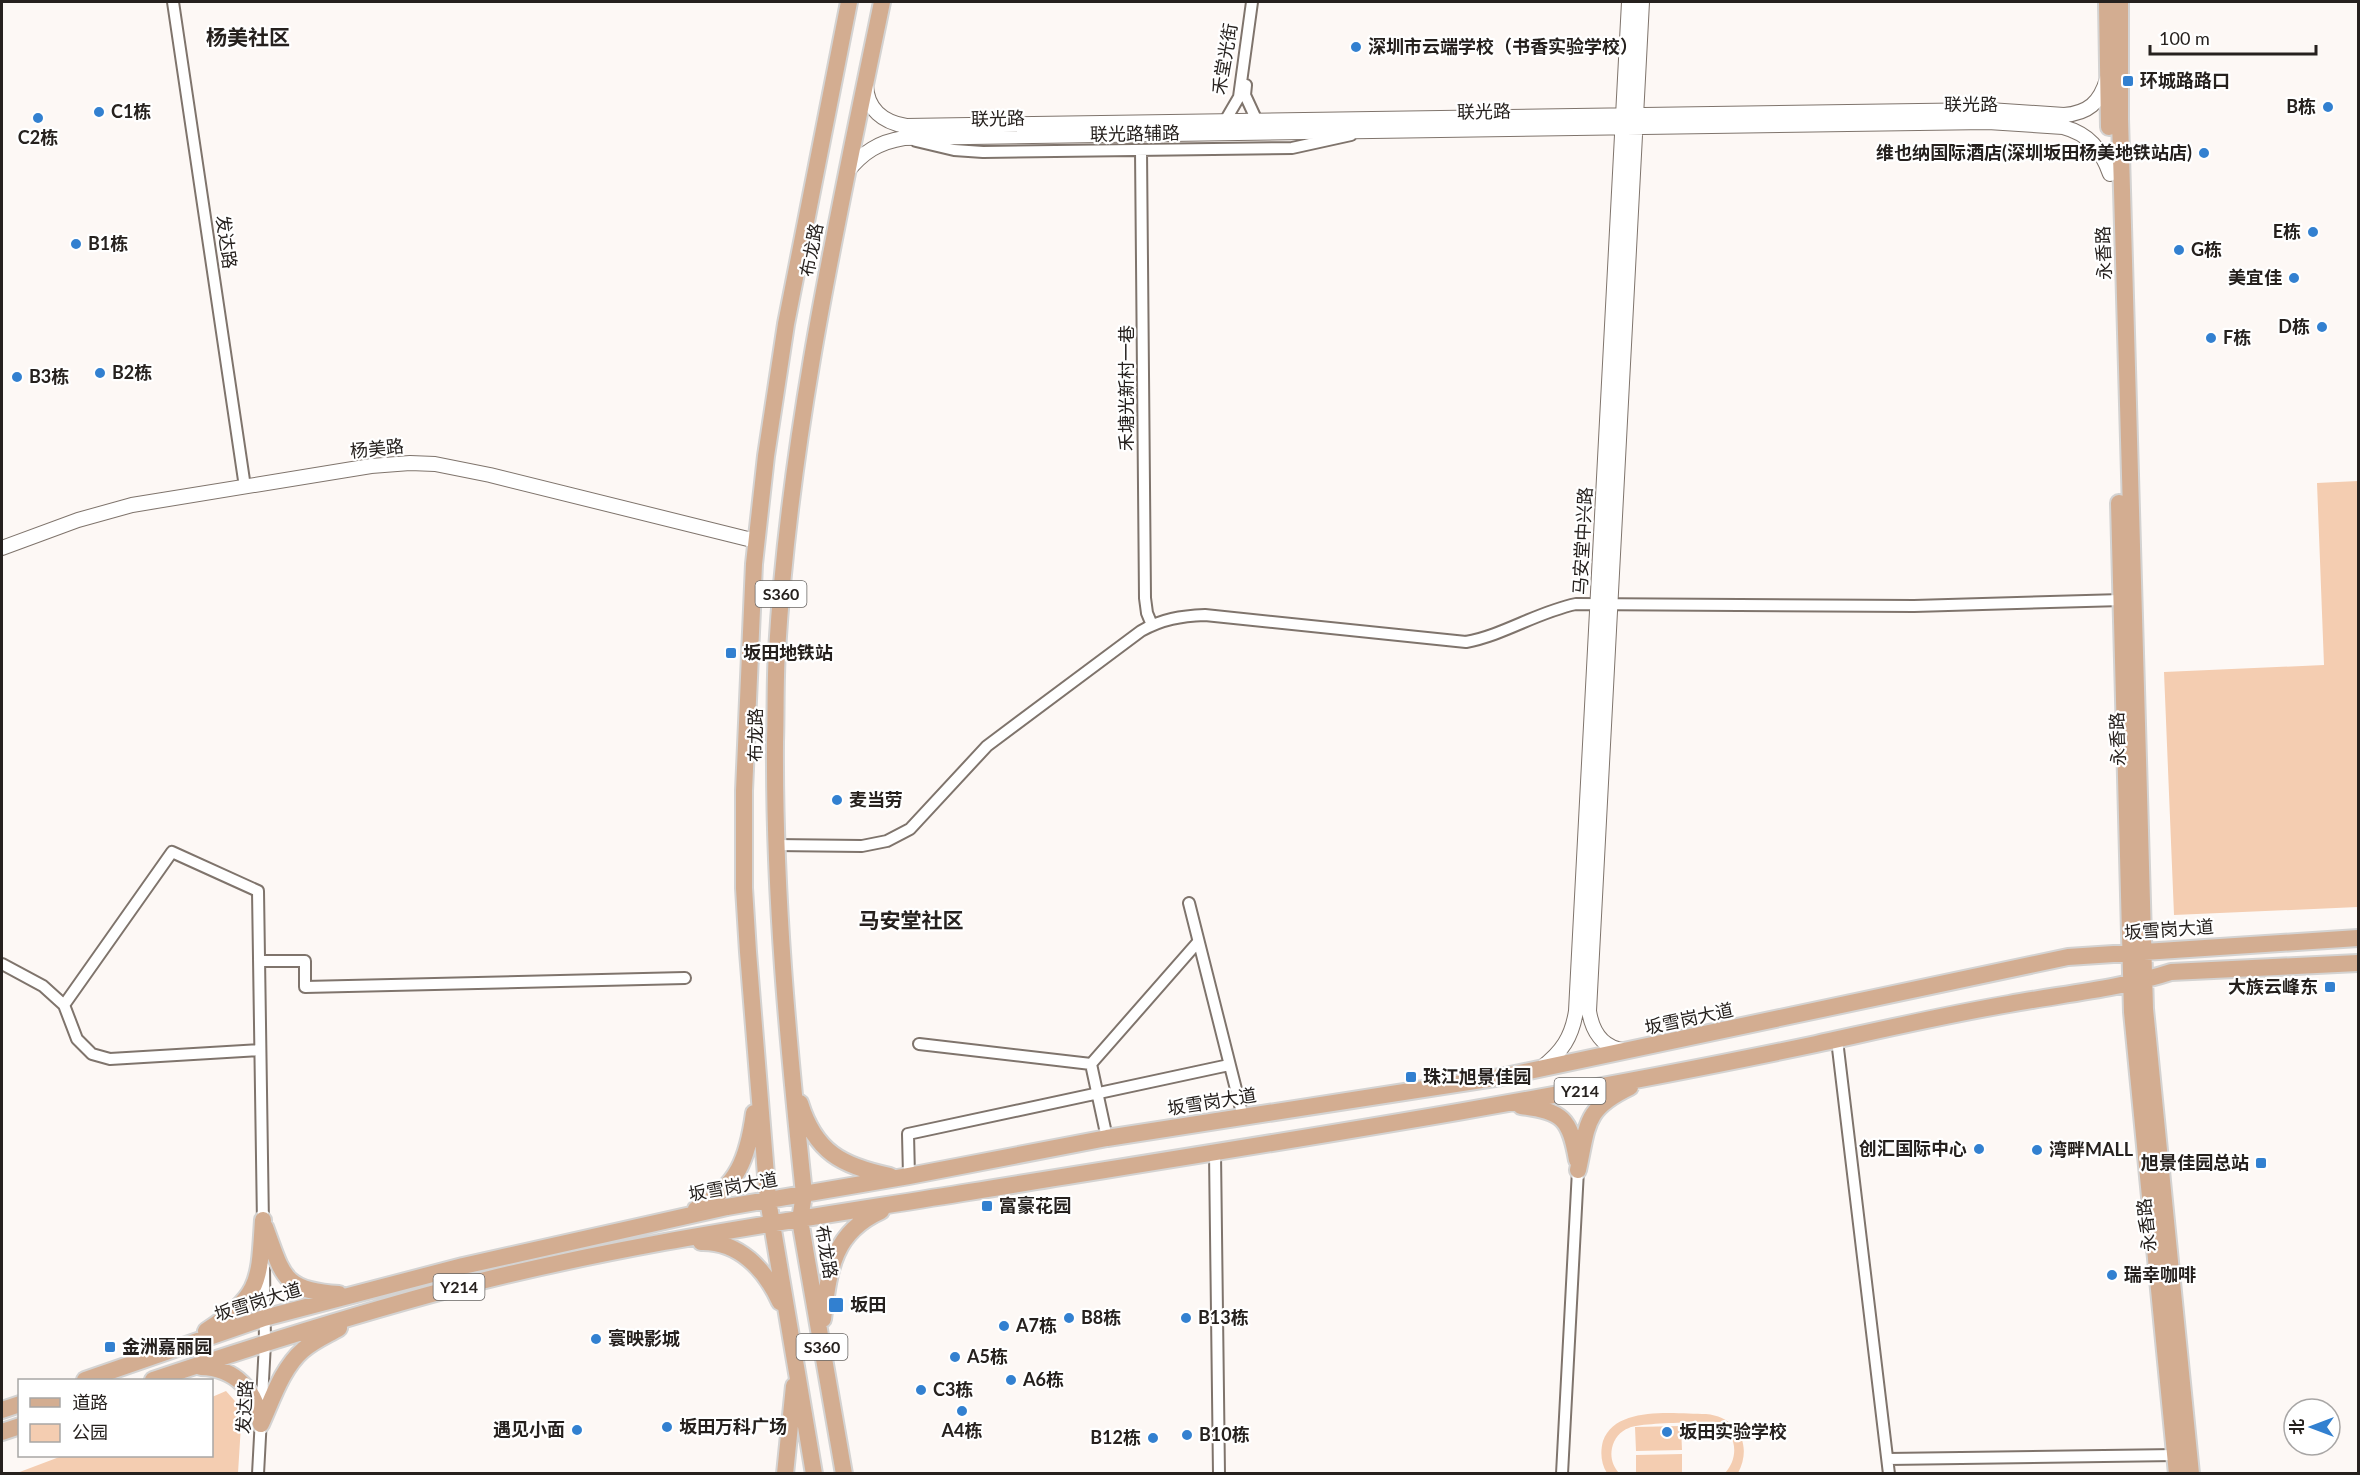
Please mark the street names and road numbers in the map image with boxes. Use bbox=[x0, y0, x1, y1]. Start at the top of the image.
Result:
street label: 禾堂光街 bbox=[1207, 21, 1241, 96]
street label: 联光路 bbox=[1944, 93, 1998, 115]
street label: 联光路 bbox=[1457, 100, 1511, 122]
street label: 联光路 bbox=[971, 107, 1025, 129]
street label: 联光路辅路 bbox=[1090, 121, 1180, 145]
street label: 发达路 bbox=[212, 214, 242, 270]
street label: 布龙路 bbox=[795, 221, 827, 278]
street label: 永香路 bbox=[2091, 226, 2115, 280]
street label: 禾塘光新村一巷 bbox=[1115, 325, 1137, 451]
street label: 杨美路 bbox=[349, 434, 405, 462]
street label: 马安堂中兴路 bbox=[1568, 486, 1596, 595]
road number: S360 bbox=[756, 581, 806, 607]
street label: 布龙路 bbox=[744, 708, 766, 762]
street label: 永香路 bbox=[2105, 712, 2129, 766]
street label: 坂雪岗大道 bbox=[2123, 915, 2215, 943]
street label: 坂雪岗大道 bbox=[1642, 998, 1735, 1038]
road number: Y214 bbox=[1554, 1078, 1606, 1104]
street label: 坂雪岗大道 bbox=[1166, 1083, 1258, 1119]
street label: 坂雪岗大道 bbox=[687, 1167, 779, 1205]
street label: 永香路 bbox=[2132, 1197, 2160, 1253]
street label: 布龙路 bbox=[811, 1223, 843, 1280]
road number: Y214 bbox=[434, 1274, 484, 1300]
street label: 坂雪岗大道 bbox=[211, 1277, 304, 1325]
road number: S360 bbox=[796, 1334, 848, 1360]
street label: 发达路 bbox=[232, 1379, 256, 1434]

